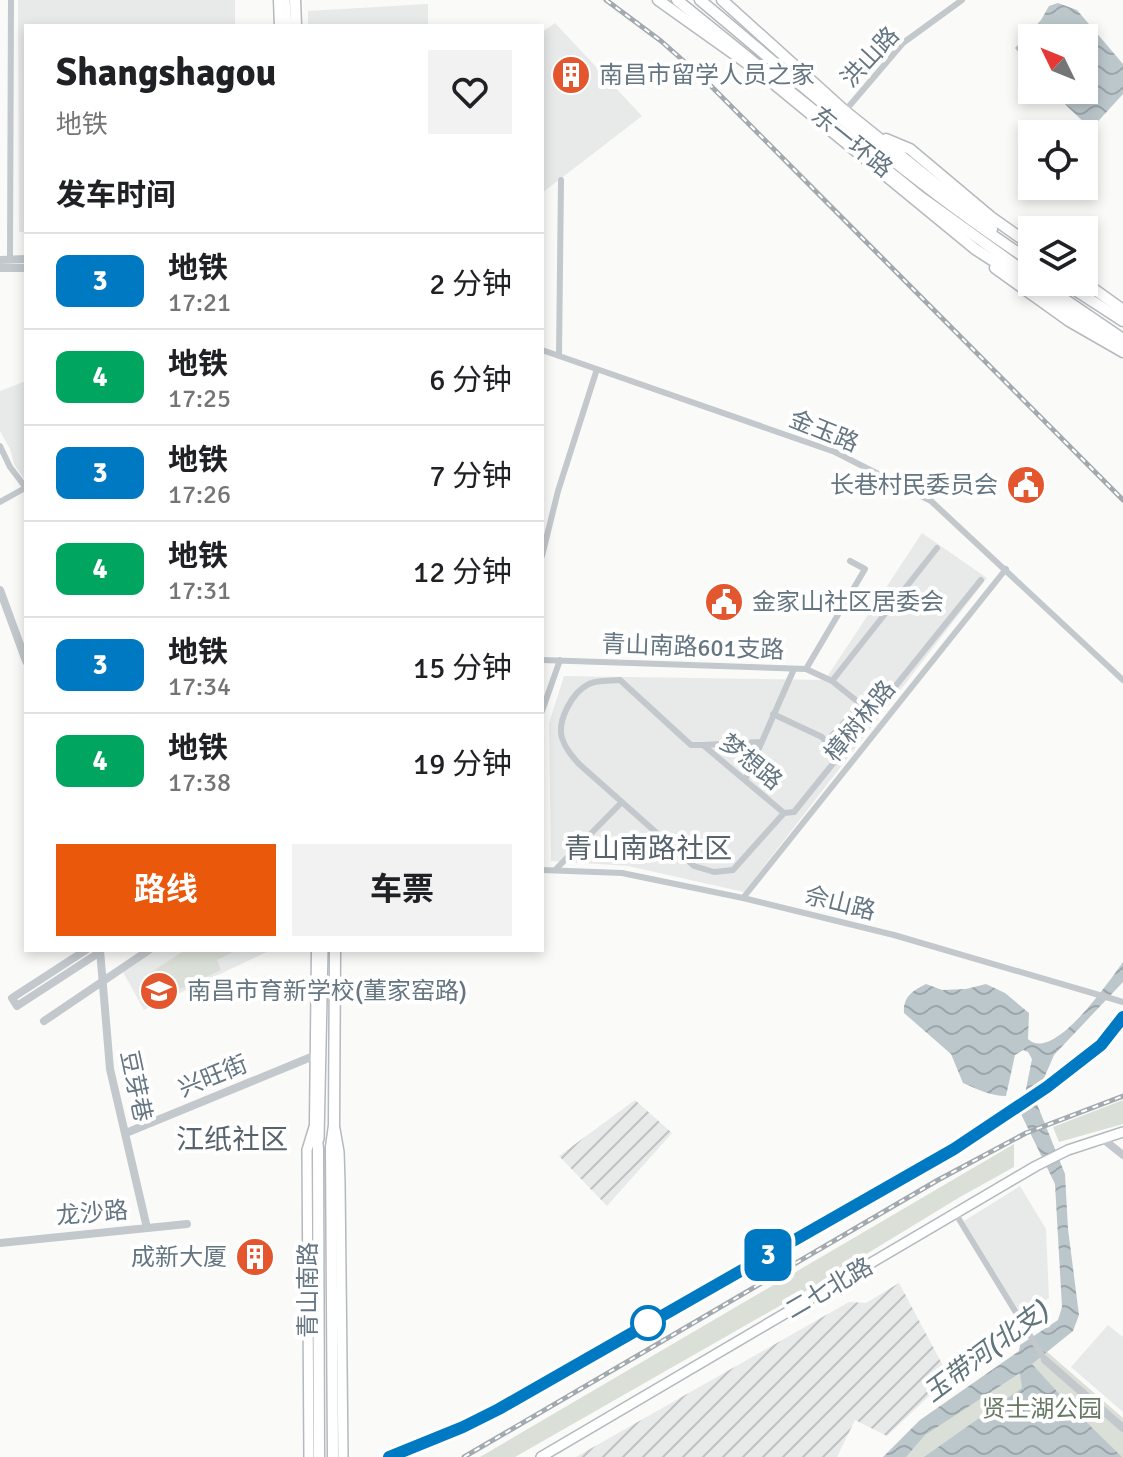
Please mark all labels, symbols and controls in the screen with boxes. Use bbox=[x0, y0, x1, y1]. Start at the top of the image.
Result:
street label: 洪山路 bbox=[834, 20, 906, 94]
north arrow bbox=[1018, 24, 1098, 104]
map controls bbox=[1018, 24, 1098, 296]
text: Shangshagou bbox=[56, 49, 276, 96]
button: heart bbox=[428, 50, 512, 134]
building icon: 南昌市留学人员之家 bbox=[550, 54, 592, 96]
place label: 南昌市留学人员之家 bbox=[599, 60, 815, 90]
street label: 东一环路 bbox=[805, 100, 899, 184]
text: 地铁 bbox=[56, 109, 108, 141]
button: locate bbox=[1018, 120, 1098, 200]
text: 发车时间 bbox=[56, 177, 176, 214]
button: layers bbox=[1018, 216, 1098, 296]
text: 地铁 bbox=[168, 250, 228, 287]
text: 3 bbox=[92, 264, 108, 298]
text: 2 分钟 bbox=[429, 266, 512, 303]
text: 17:21 bbox=[168, 287, 231, 319]
text: 地铁 bbox=[168, 346, 228, 383]
text: 4 bbox=[92, 360, 108, 394]
text: 6 分钟 bbox=[429, 362, 512, 399]
text: 17:25 bbox=[168, 383, 231, 415]
street label: 金玉路 bbox=[785, 404, 863, 458]
text: 地铁 bbox=[168, 442, 228, 479]
text: 3 bbox=[92, 456, 108, 490]
text: 7 分钟 bbox=[429, 458, 512, 495]
public building icon: 长巷村民委员会 bbox=[1005, 464, 1047, 506]
place label: 长巷村民委员会 bbox=[830, 470, 998, 500]
text: 17:26 bbox=[168, 479, 231, 511]
text: 地铁 bbox=[168, 538, 228, 575]
text: 4 bbox=[92, 552, 108, 586]
text: 12 分钟 bbox=[413, 554, 512, 591]
text: 17:31 bbox=[168, 575, 231, 607]
public building icon: 金家山社区居委会 bbox=[703, 581, 745, 623]
place label: 金家山社区居委会 bbox=[752, 587, 944, 617]
street label: 青山南路601支路 bbox=[601, 629, 785, 665]
text: 地铁 bbox=[168, 634, 228, 671]
text: 3 bbox=[92, 648, 108, 682]
text: 15 分钟 bbox=[413, 650, 512, 687]
text: 17:34 bbox=[168, 671, 231, 703]
street label: 樟树林路 bbox=[818, 674, 902, 768]
street label: 梦想路 bbox=[714, 728, 788, 796]
text: 地铁 bbox=[168, 730, 228, 767]
text: 4 bbox=[92, 744, 108, 778]
text: 19 分钟 bbox=[413, 746, 512, 783]
text: 17:38 bbox=[168, 767, 231, 799]
district label: 青山南路社区 bbox=[564, 832, 732, 866]
button: 路线 bbox=[56, 844, 276, 936]
button: 车票 bbox=[292, 844, 512, 936]
street label: 佘山路 bbox=[801, 880, 879, 926]
school or university icon: 南昌市育新学校(董家窑路) bbox=[138, 970, 180, 1012]
place label: 南昌市育新学校(董家窑路) bbox=[187, 976, 467, 1006]
street label: 豆芽巷 bbox=[114, 1048, 158, 1124]
street label: 兴旺街 bbox=[174, 1049, 252, 1103]
district label: 江纸社区 bbox=[176, 1123, 288, 1157]
street label: 龙沙路 bbox=[55, 1195, 129, 1231]
line badge: 3 bbox=[742, 1229, 794, 1281]
building icon: 成新大厦 bbox=[234, 1236, 276, 1278]
text: 3 bbox=[760, 1238, 776, 1272]
place label: 成新大厦 bbox=[131, 1242, 227, 1272]
street label: 青山南路 bbox=[293, 1242, 323, 1338]
street label: 二七北路 bbox=[780, 1251, 878, 1325]
water label: 玉带河(北支) bbox=[918, 1294, 1056, 1409]
unlabelled marker bbox=[631, 1306, 665, 1340]
park label: 贤士湖公园 bbox=[982, 1394, 1102, 1424]

